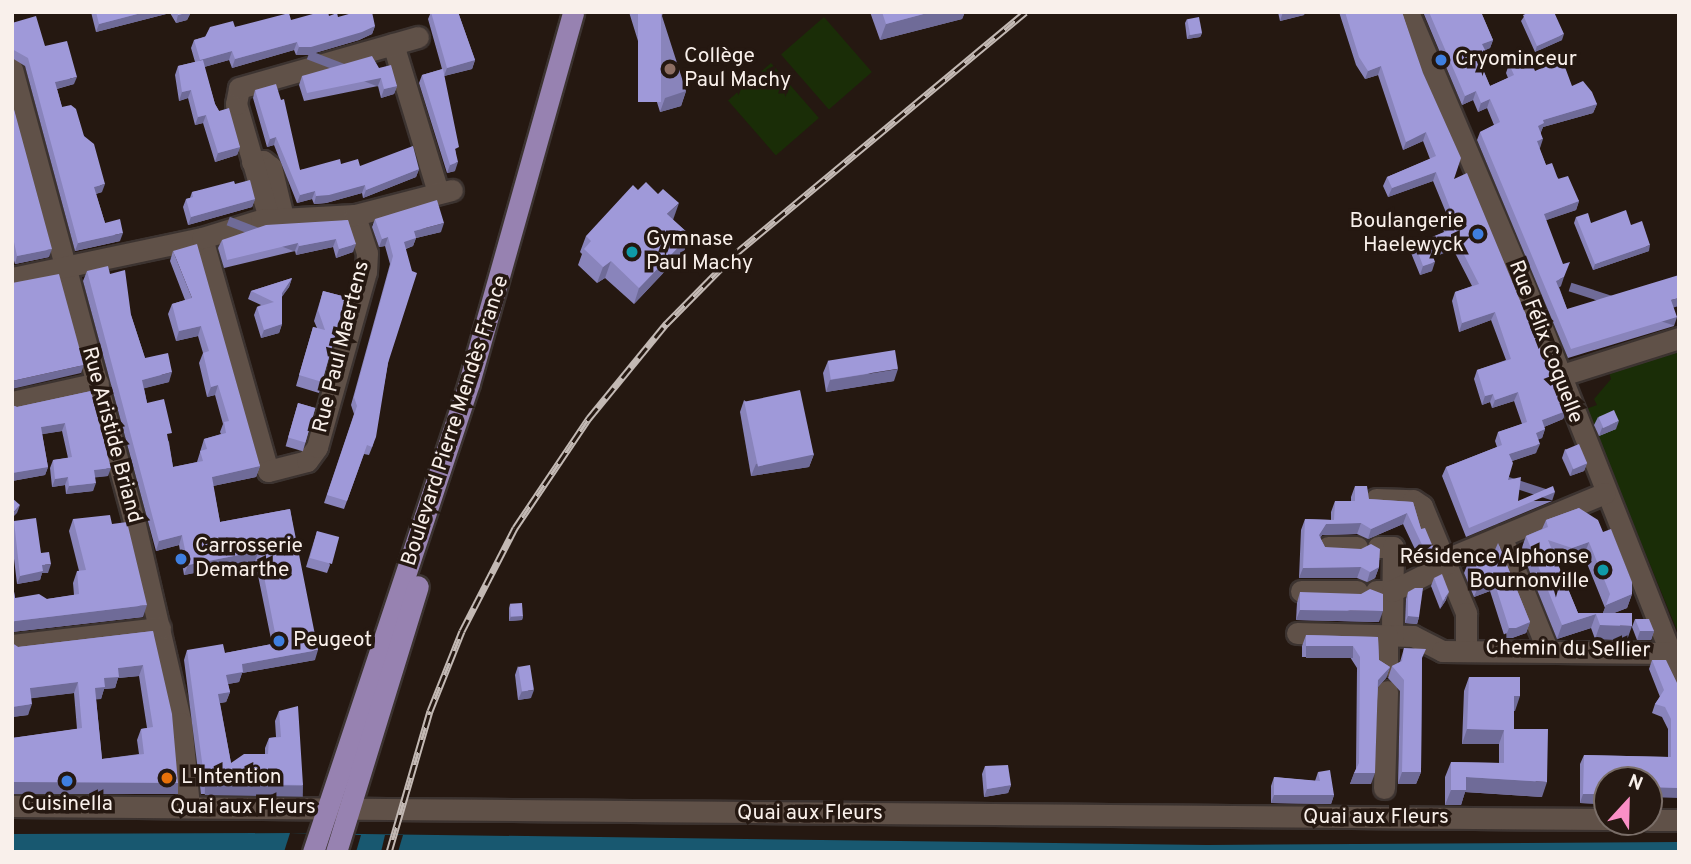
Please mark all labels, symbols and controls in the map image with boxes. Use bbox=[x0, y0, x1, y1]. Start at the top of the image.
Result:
place label: Collège Paul Machy bbox=[684, 44, 791, 94]
place label: Cryominceur bbox=[1455, 47, 1577, 73]
marker: Cryominceur bbox=[1433, 52, 1449, 68]
marker: Collège Paul Machy bbox=[662, 61, 678, 77]
place label: Boulangerie Haelewyck bbox=[1350, 209, 1464, 259]
marker: Boulangerie Haelewyck bbox=[1470, 226, 1486, 242]
place label: Gymnase Paul Machy bbox=[646, 227, 753, 277]
marker: Gymnase Paul Machy bbox=[624, 244, 640, 260]
street label: Rue Félix Coquelle bbox=[1502, 257, 1588, 427]
street label: Rue Paul Maertens bbox=[308, 258, 376, 436]
street label: Boulevard Pierre Mendès France bbox=[397, 273, 515, 569]
street label: Rue Aristide Briand bbox=[75, 344, 147, 526]
place label: Carrosserie Demarthe bbox=[195, 534, 303, 584]
place label: Résidence Alphonse Bournonville bbox=[1399, 545, 1589, 595]
marker: Carrosserie Demarthe bbox=[173, 551, 189, 567]
marker: Résidence Alphonse Bournonville bbox=[1595, 562, 1611, 578]
place label: Peugeot bbox=[293, 628, 372, 654]
marker: Peugeot bbox=[271, 633, 287, 649]
street label: Chemin du Sellier bbox=[1485, 636, 1651, 664]
place label: L'Intention bbox=[181, 765, 282, 791]
north arrow bbox=[1593, 766, 1663, 836]
marker: L'Intention bbox=[159, 770, 175, 786]
text: N bbox=[1624, 770, 1646, 797]
marker: Cuisinella bbox=[59, 773, 75, 789]
place label: Cuisinella bbox=[21, 792, 113, 818]
street label: Quai aux Fleurs bbox=[170, 795, 316, 821]
street label: Quai aux Fleurs bbox=[737, 801, 883, 827]
street label: Quai aux Fleurs bbox=[1303, 805, 1449, 831]

